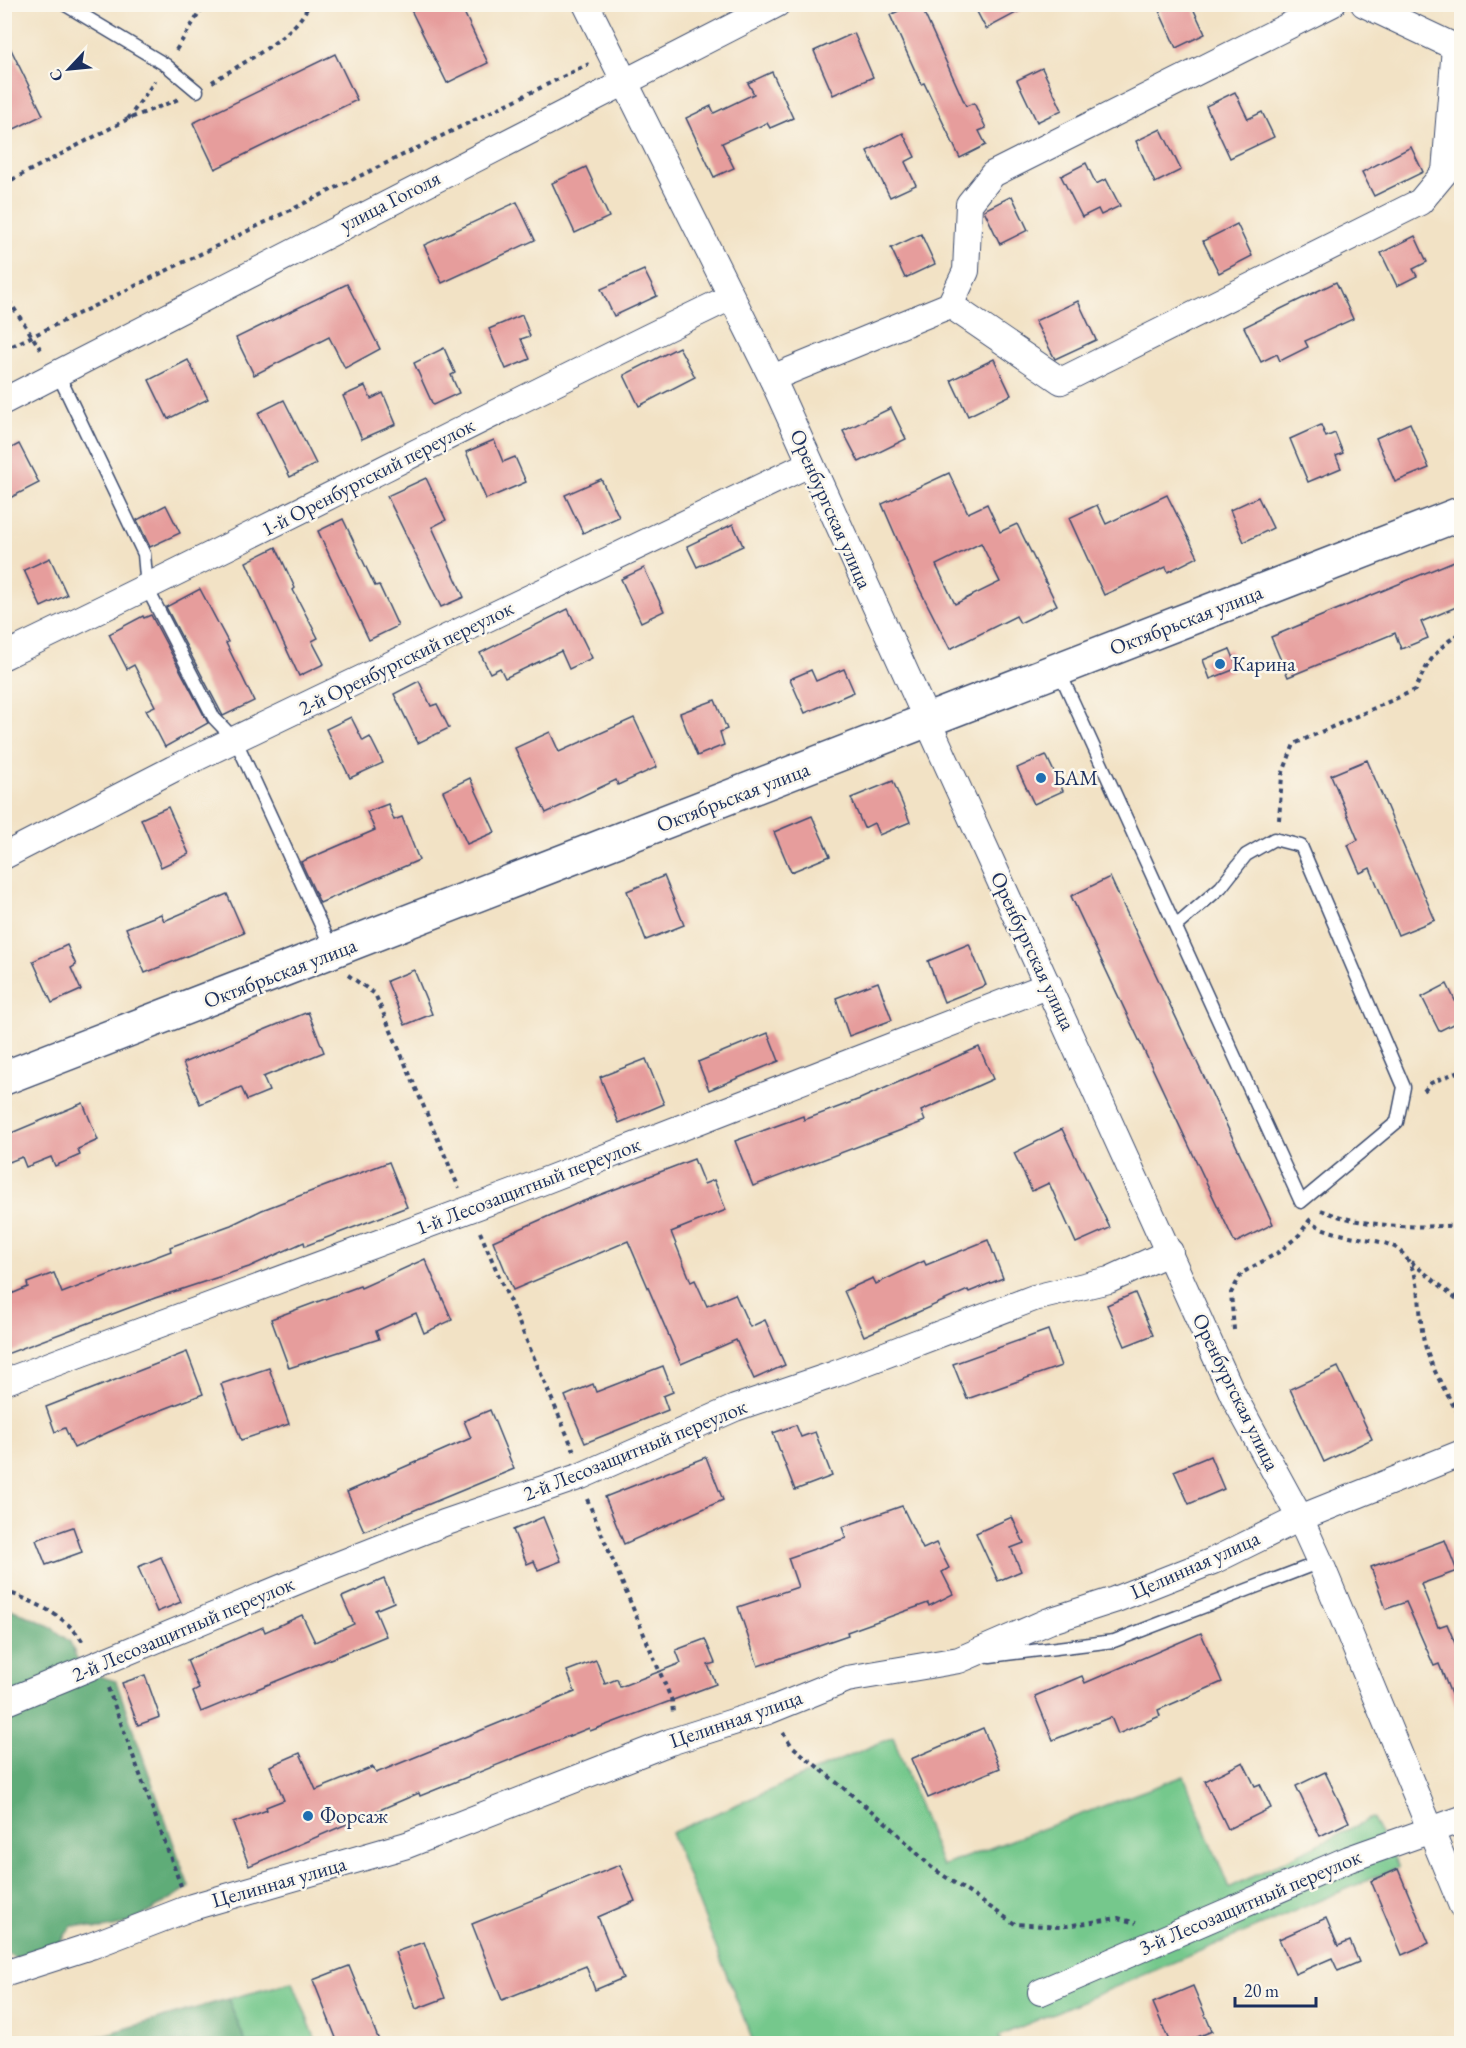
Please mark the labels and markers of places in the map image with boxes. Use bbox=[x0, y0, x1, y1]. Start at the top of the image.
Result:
place label: Карина bbox=[1232, 650, 1296, 677]
marker: Карина bbox=[1213, 657, 1227, 671]
place label: БАМ bbox=[1053, 764, 1098, 791]
marker: БАМ bbox=[1034, 771, 1048, 785]
place label: Форсаж bbox=[320, 1802, 389, 1829]
marker: Форсаж bbox=[301, 1809, 315, 1823]

